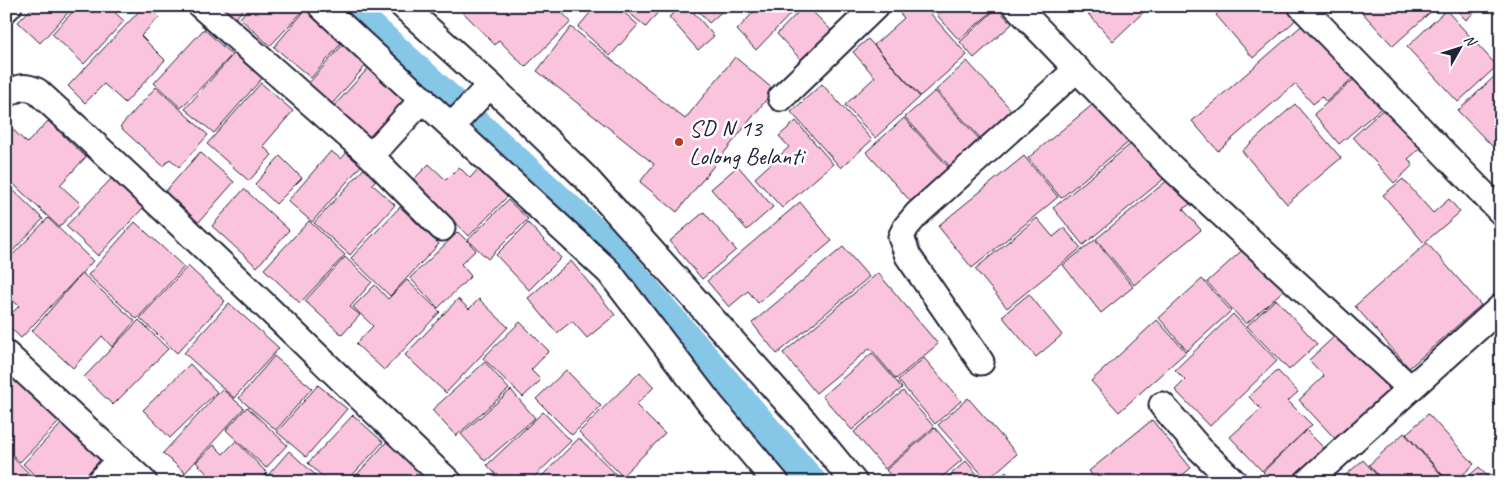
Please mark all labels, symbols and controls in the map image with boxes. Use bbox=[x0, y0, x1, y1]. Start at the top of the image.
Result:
north arrow bbox=[1434, 22, 1484, 72]
text: N bbox=[1460, 31, 1481, 51]
place label: SD N 13 Lolong Belanti bbox=[689, 113, 806, 171]
marker: SD N 13 Lolong Belanti bbox=[673, 136, 685, 148]

